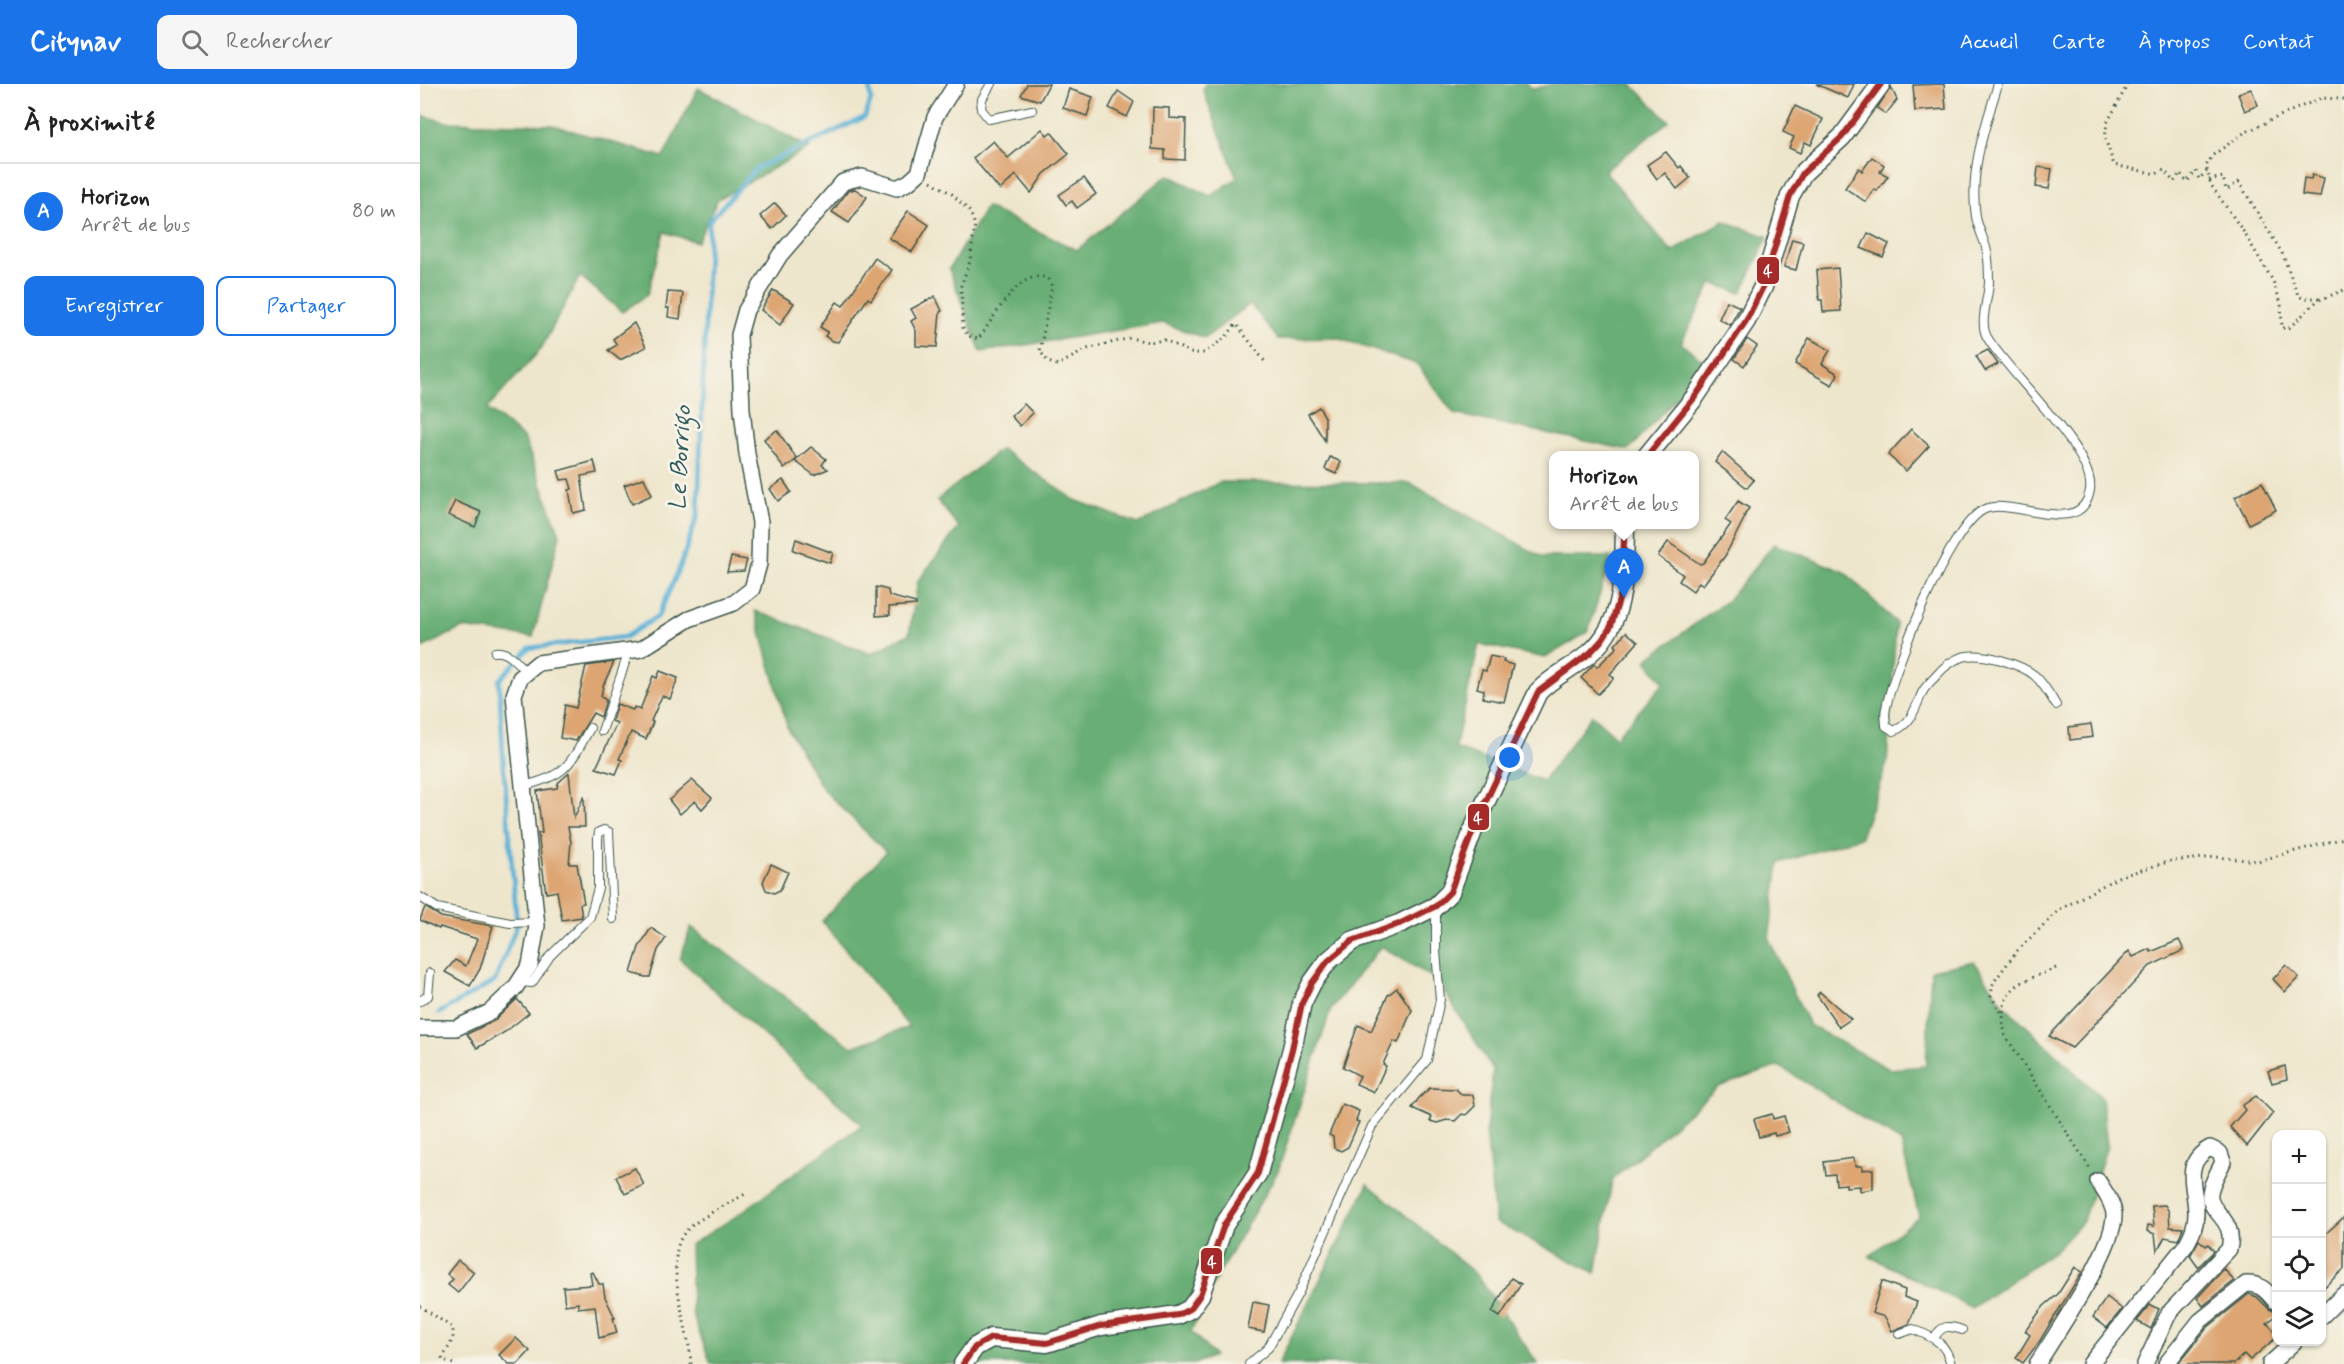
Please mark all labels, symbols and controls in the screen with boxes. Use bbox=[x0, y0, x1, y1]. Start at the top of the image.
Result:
search box bbox=[157, 15, 577, 69]
text: Citynav bbox=[30, 24, 121, 61]
icon: search bbox=[178, 26, 211, 59]
text: Rechercher bbox=[226, 28, 333, 56]
text: Accueil bbox=[1960, 28, 2019, 56]
text: Carte bbox=[2052, 28, 2106, 56]
text: À propos bbox=[2139, 28, 2210, 56]
text: Contact bbox=[2243, 28, 2314, 56]
text: À proximité bbox=[24, 106, 155, 140]
text: Horizon bbox=[81, 184, 150, 212]
text: A bbox=[37, 198, 50, 225]
text: 80 m bbox=[352, 198, 396, 225]
text: Arrêt de bus bbox=[81, 212, 190, 239]
line badge: 4 bbox=[1756, 256, 1780, 285]
text: 4 bbox=[1763, 261, 1773, 282]
button: Enregistrer bbox=[24, 276, 204, 336]
button: Partager bbox=[216, 276, 396, 336]
water label: Le Borrigo bbox=[663, 404, 702, 511]
popup bbox=[1549, 451, 1699, 529]
text: Horizon bbox=[1569, 463, 1638, 491]
text: Arrêt de bus bbox=[1569, 491, 1679, 518]
pin: A bbox=[1604, 548, 1644, 598]
your location bbox=[1495, 743, 1524, 772]
line badge: 4 bbox=[1467, 803, 1490, 831]
text: 4 bbox=[1473, 808, 1483, 829]
map controls bbox=[2272, 1130, 2326, 1346]
button: + bbox=[2272, 1130, 2326, 1184]
button: − bbox=[2272, 1184, 2326, 1238]
button: locate bbox=[2272, 1238, 2326, 1292]
line badge: 4 bbox=[1200, 1247, 1223, 1275]
text: 4 bbox=[1207, 1252, 1217, 1273]
button: layers bbox=[2272, 1292, 2326, 1346]

